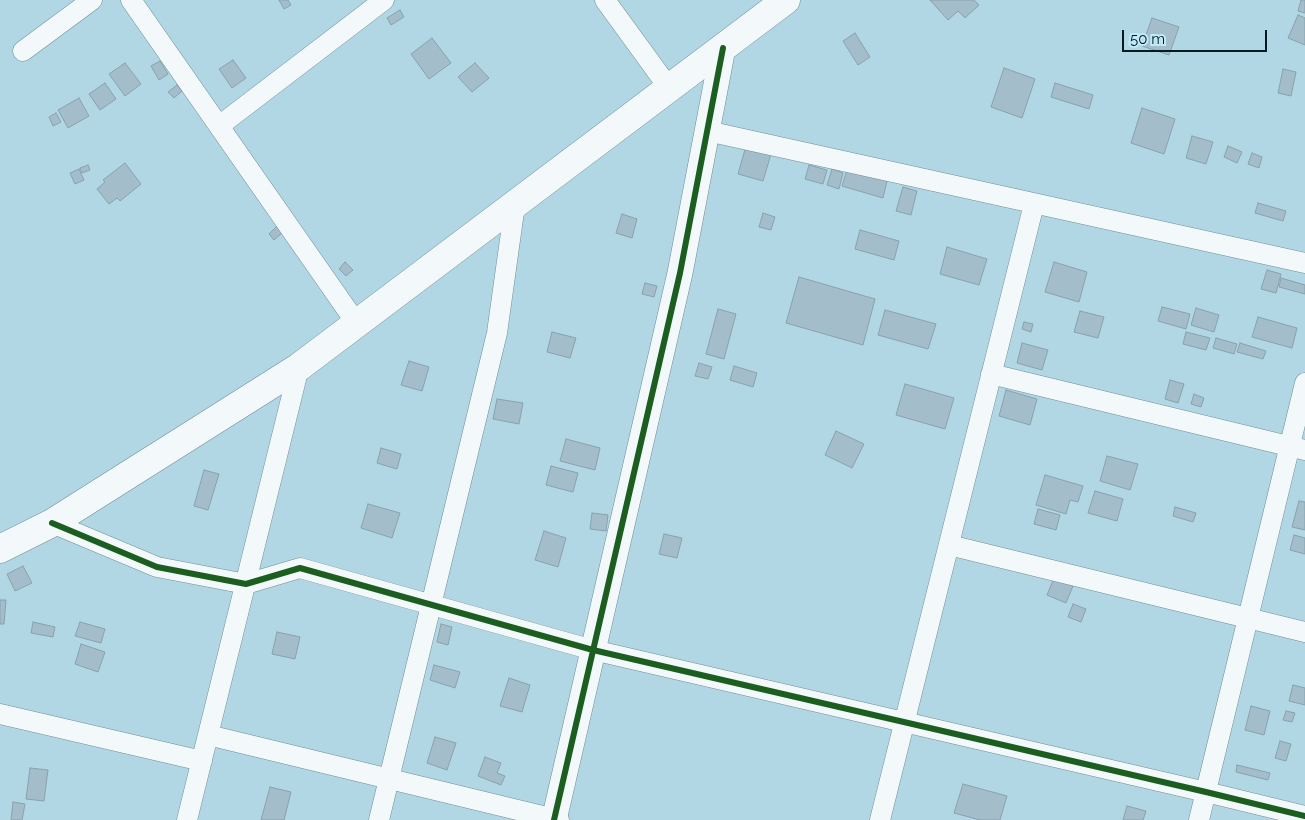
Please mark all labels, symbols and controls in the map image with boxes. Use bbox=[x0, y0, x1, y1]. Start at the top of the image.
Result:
scale bar bbox=[1125, 20, 1270, 52]
text: 50 m bbox=[1130, 30, 1165, 48]

